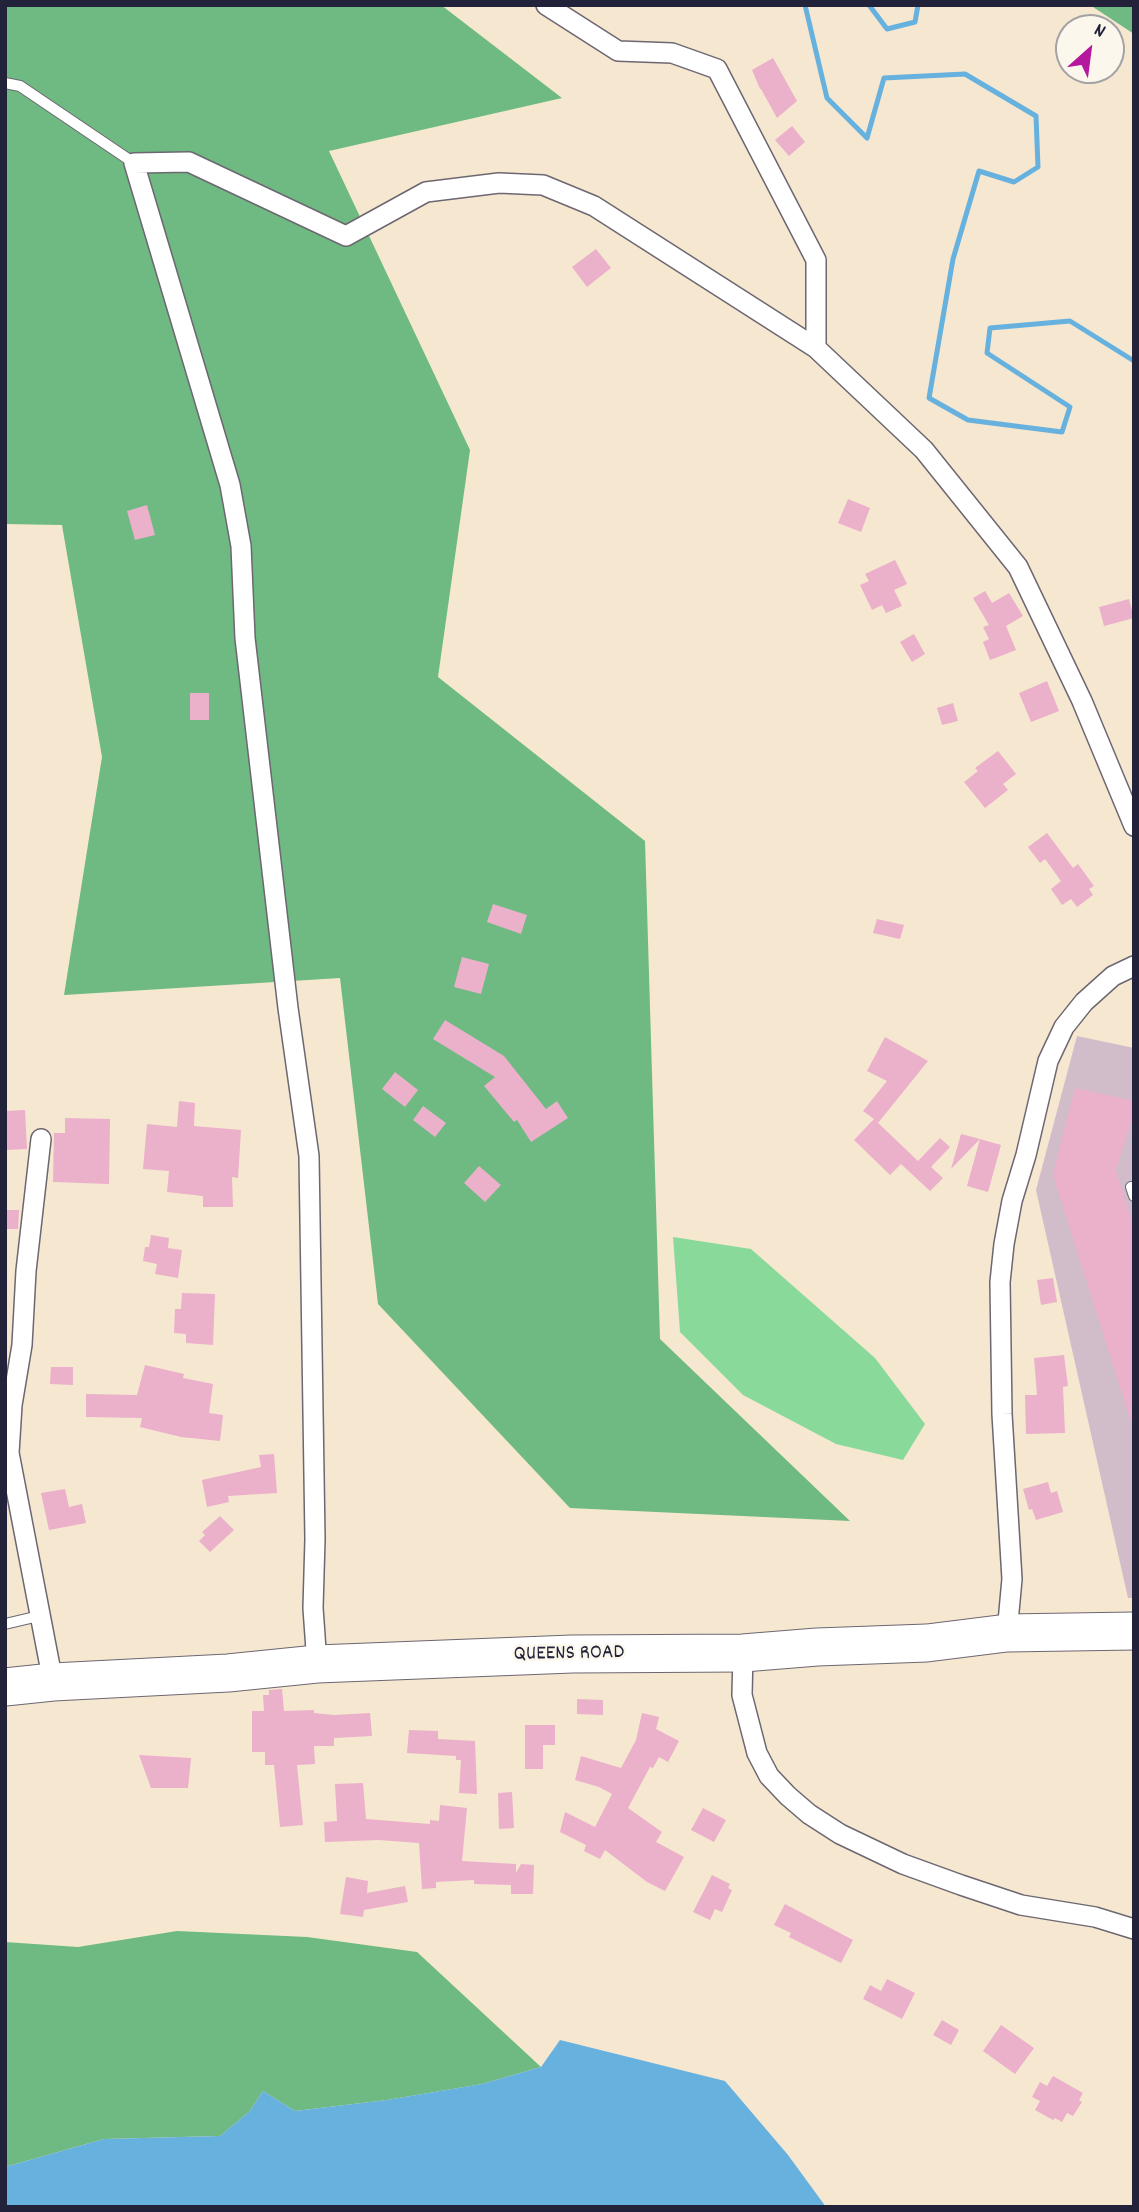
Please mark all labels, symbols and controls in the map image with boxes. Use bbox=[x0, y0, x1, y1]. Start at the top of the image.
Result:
north arrow bbox=[1055, 14, 1125, 84]
text: N bbox=[1089, 18, 1110, 46]
street label: QUEENS ROAD bbox=[514, 1641, 624, 1669]

